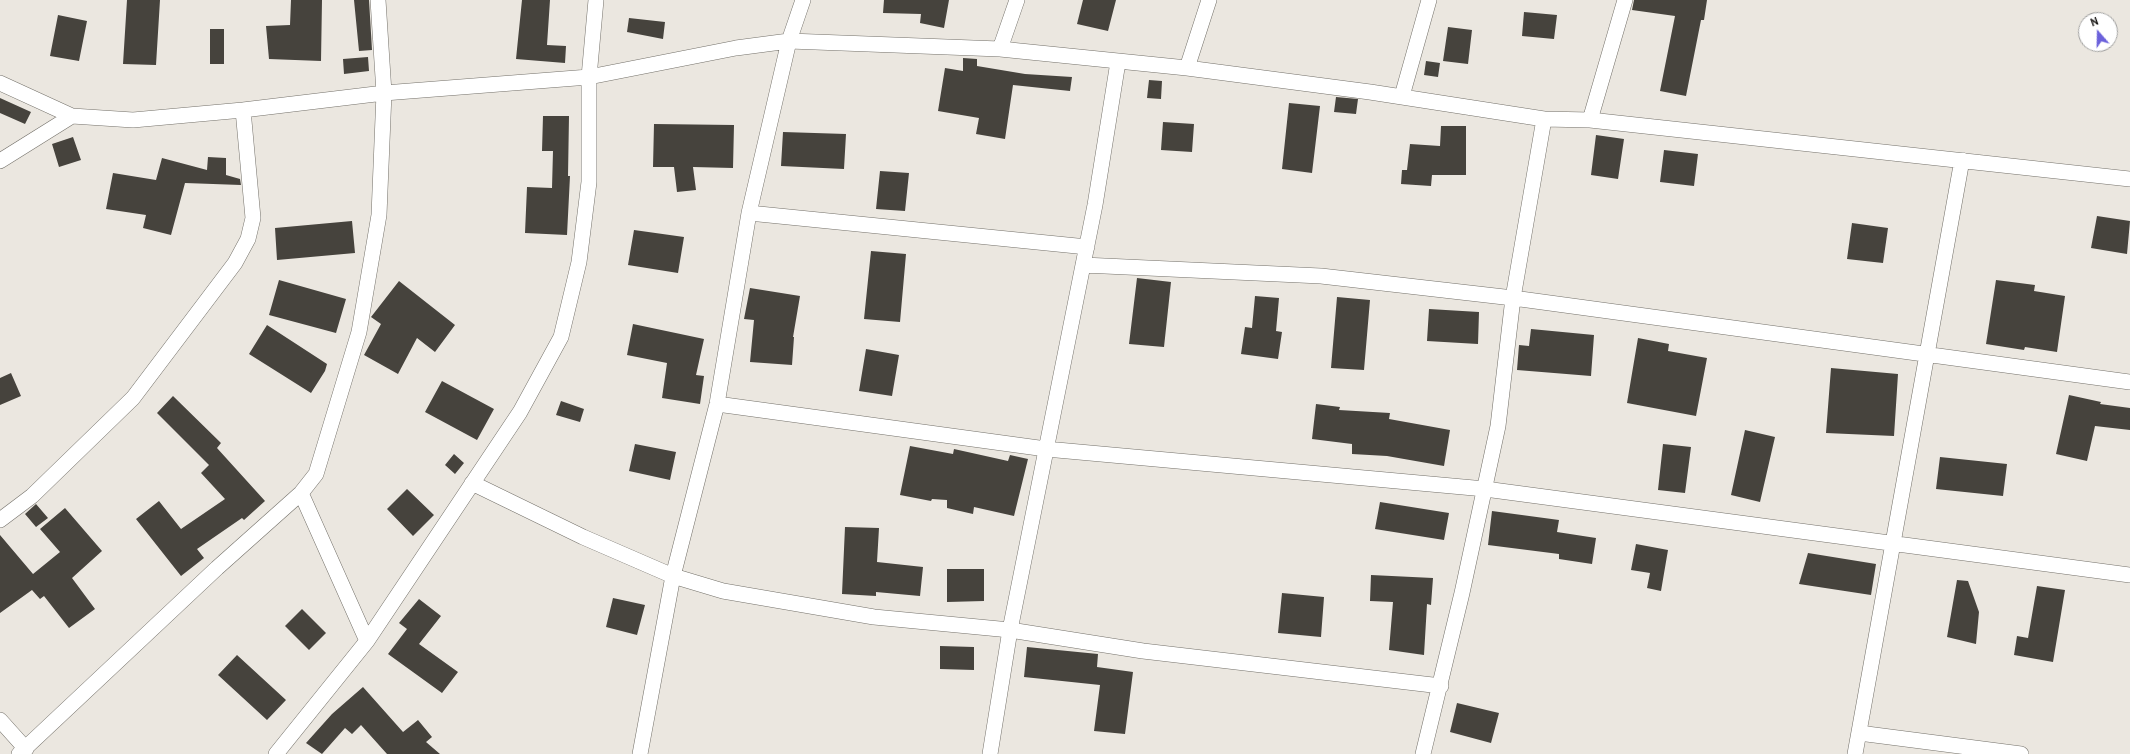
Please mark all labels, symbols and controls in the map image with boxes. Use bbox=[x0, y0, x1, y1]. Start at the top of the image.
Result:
north arrow bbox=[2078, 12, 2118, 52]
text: N bbox=[2088, 14, 2100, 29]

